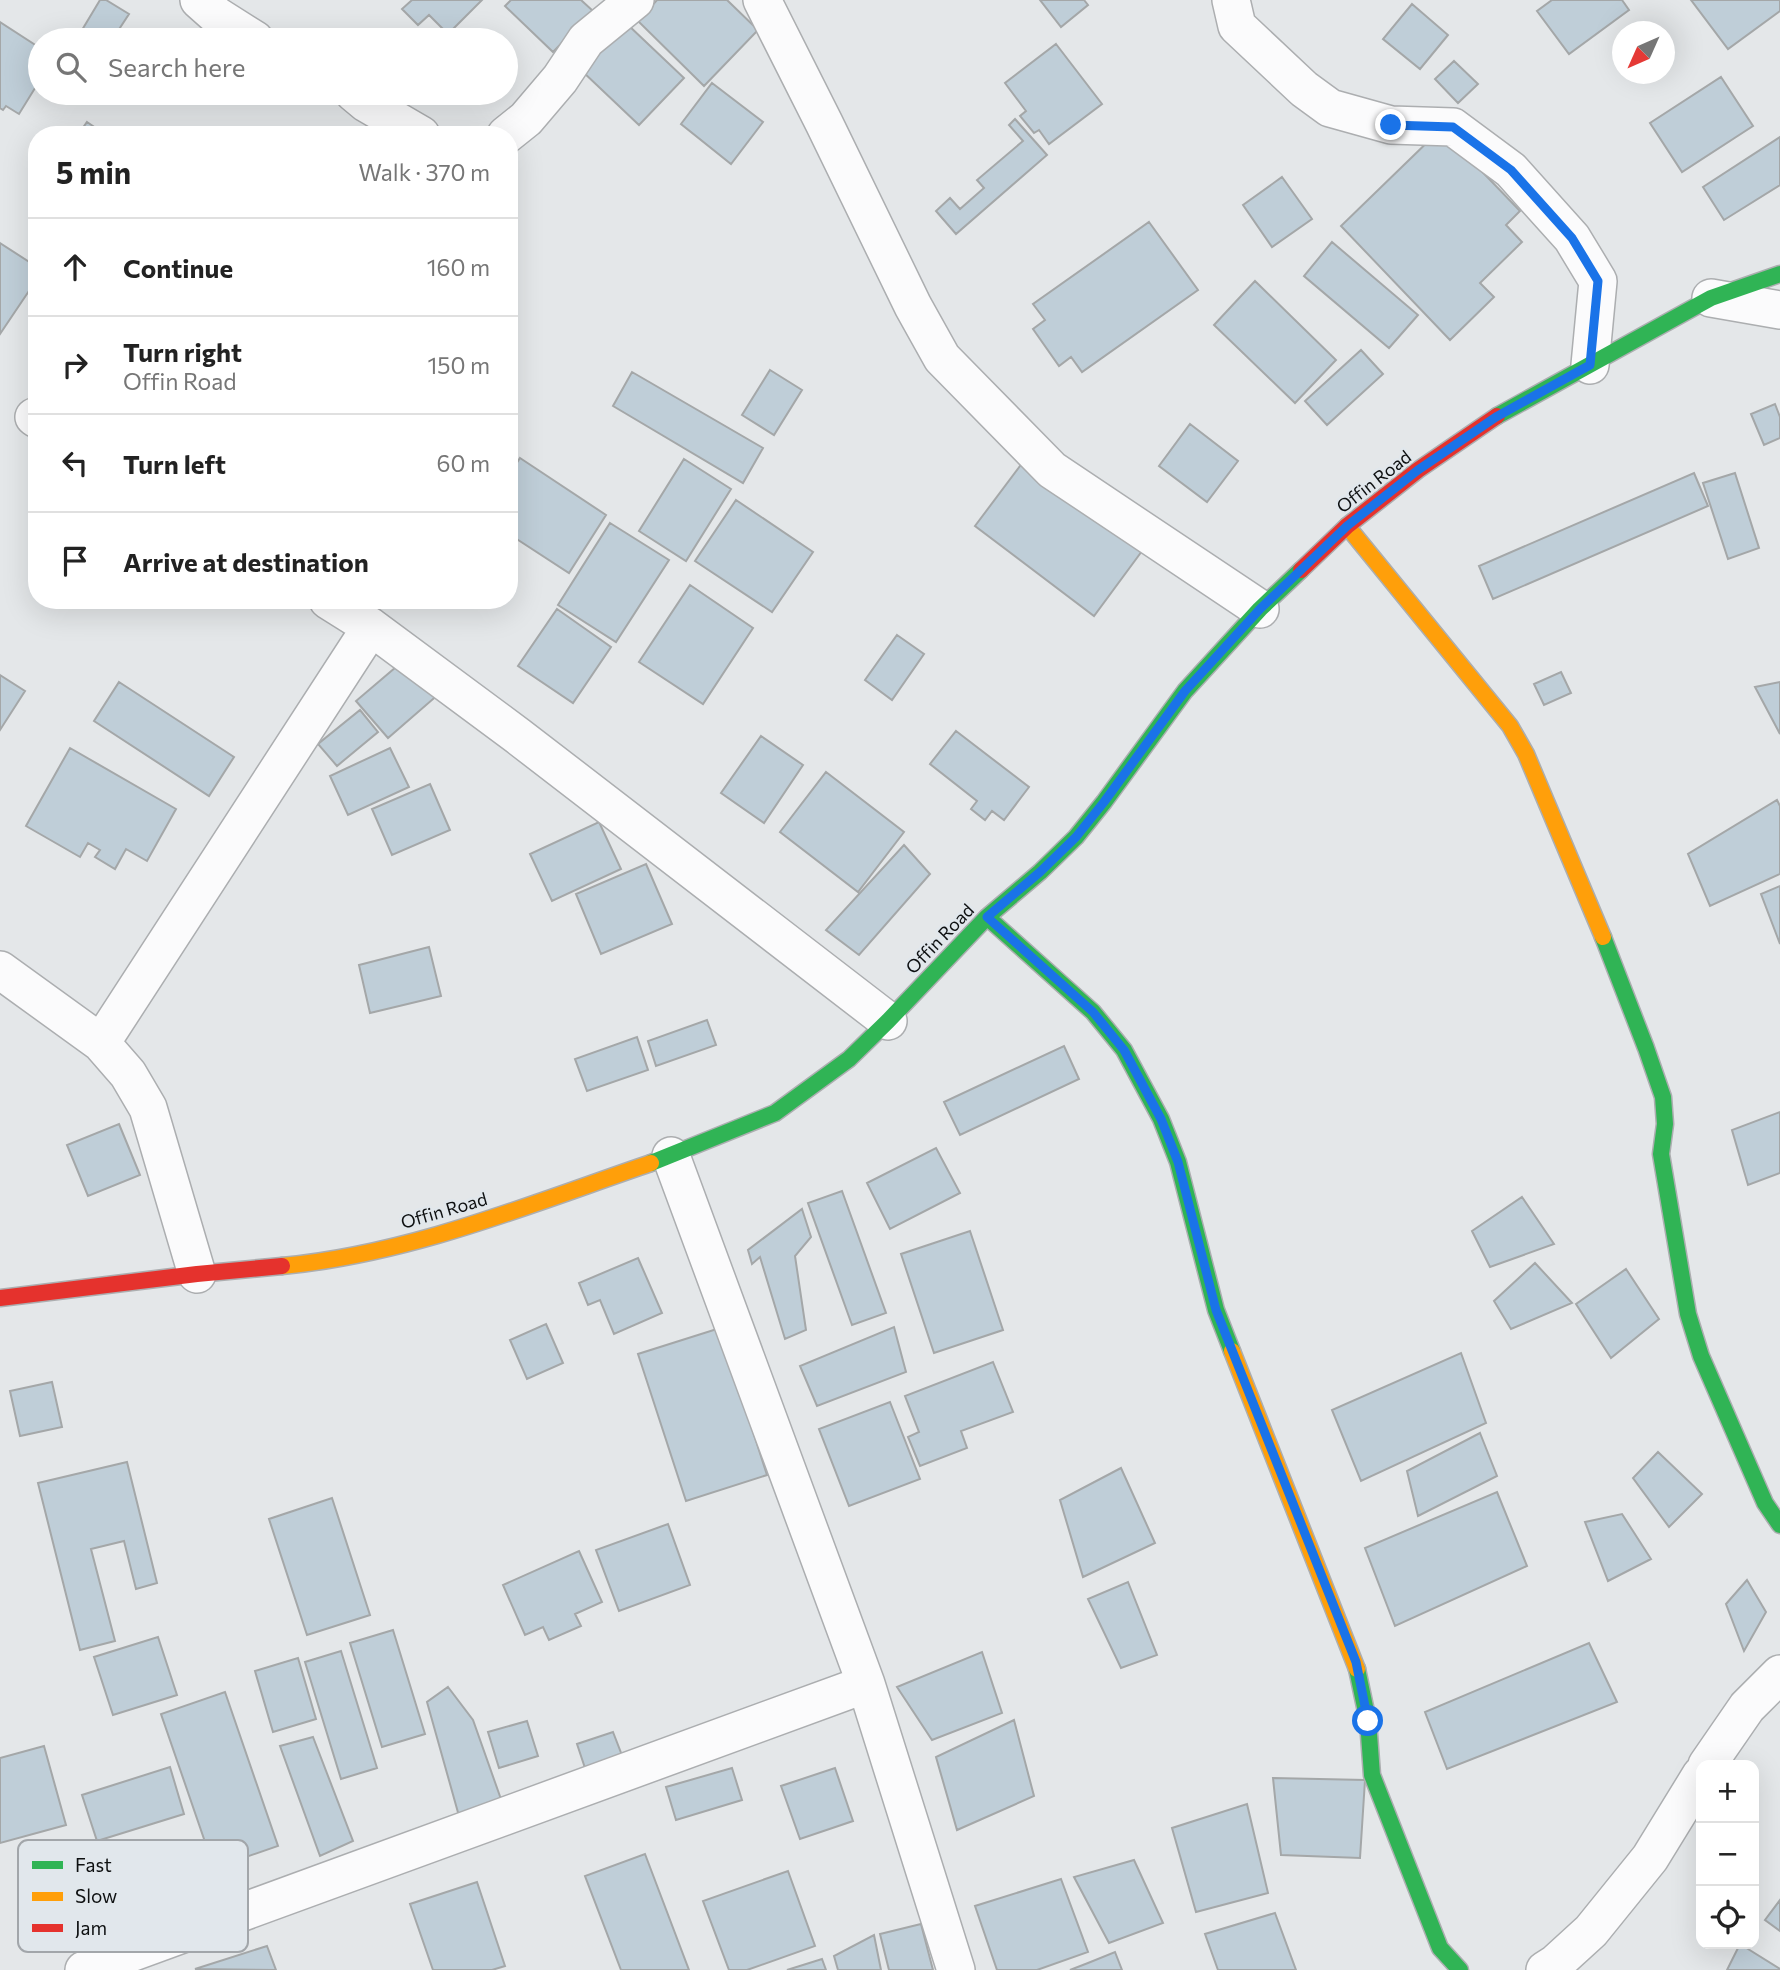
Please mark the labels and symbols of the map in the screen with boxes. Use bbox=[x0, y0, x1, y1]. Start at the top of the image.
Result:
north arrow bbox=[1612, 21, 1675, 84]
route end bbox=[1375, 109, 1406, 140]
street label: Offin Road bbox=[1332, 445, 1415, 517]
street label: Offin Road bbox=[900, 899, 978, 978]
street label: Offin Road bbox=[398, 1187, 490, 1233]
route start bbox=[1352, 1705, 1383, 1736]
legend bbox=[18, 1840, 248, 1952]
text: Fast bbox=[75, 1853, 112, 1876]
text: Slow bbox=[75, 1884, 117, 1907]
text: Jam bbox=[75, 1916, 107, 1939]

